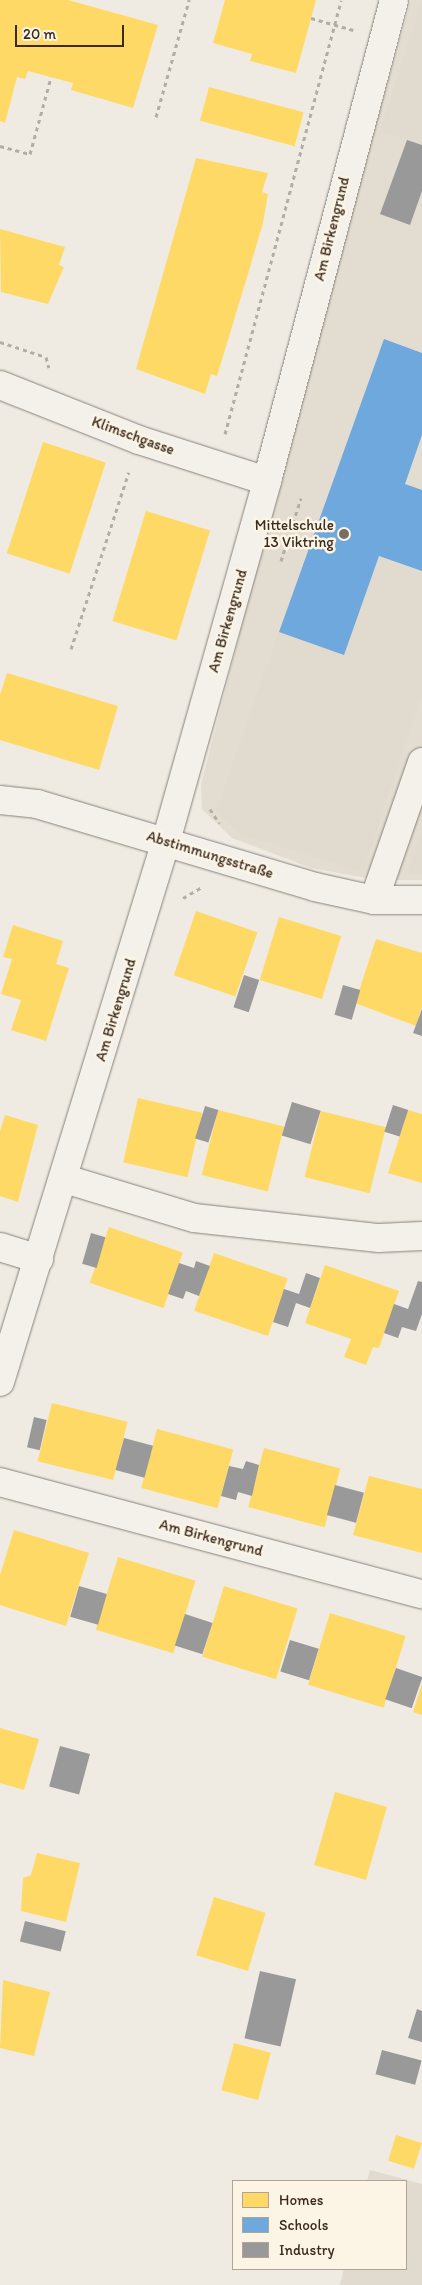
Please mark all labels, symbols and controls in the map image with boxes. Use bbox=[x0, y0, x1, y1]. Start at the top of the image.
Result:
scale bar bbox=[18, 15, 126, 47]
text: 20 m bbox=[23, 25, 56, 43]
street label: Am Birkengrund bbox=[310, 175, 354, 283]
street label: Klimschgasse bbox=[89, 413, 177, 459]
place label: Mittelschule 13 Viktring bbox=[255, 516, 334, 551]
marker: Mittelschule 13 Viktring bbox=[338, 528, 350, 540]
street label: Am Birkengrund bbox=[205, 567, 251, 675]
street label: Abstimmungsstraße bbox=[144, 827, 276, 883]
street label: Am Birkengrund bbox=[92, 956, 140, 1064]
street label: Am Birkengrund bbox=[157, 1515, 265, 1561]
legend bbox=[232, 2180, 407, 2270]
text: Homes bbox=[279, 2191, 323, 2209]
text: Schools bbox=[279, 2216, 328, 2234]
text: Industry bbox=[279, 2241, 335, 2259]

